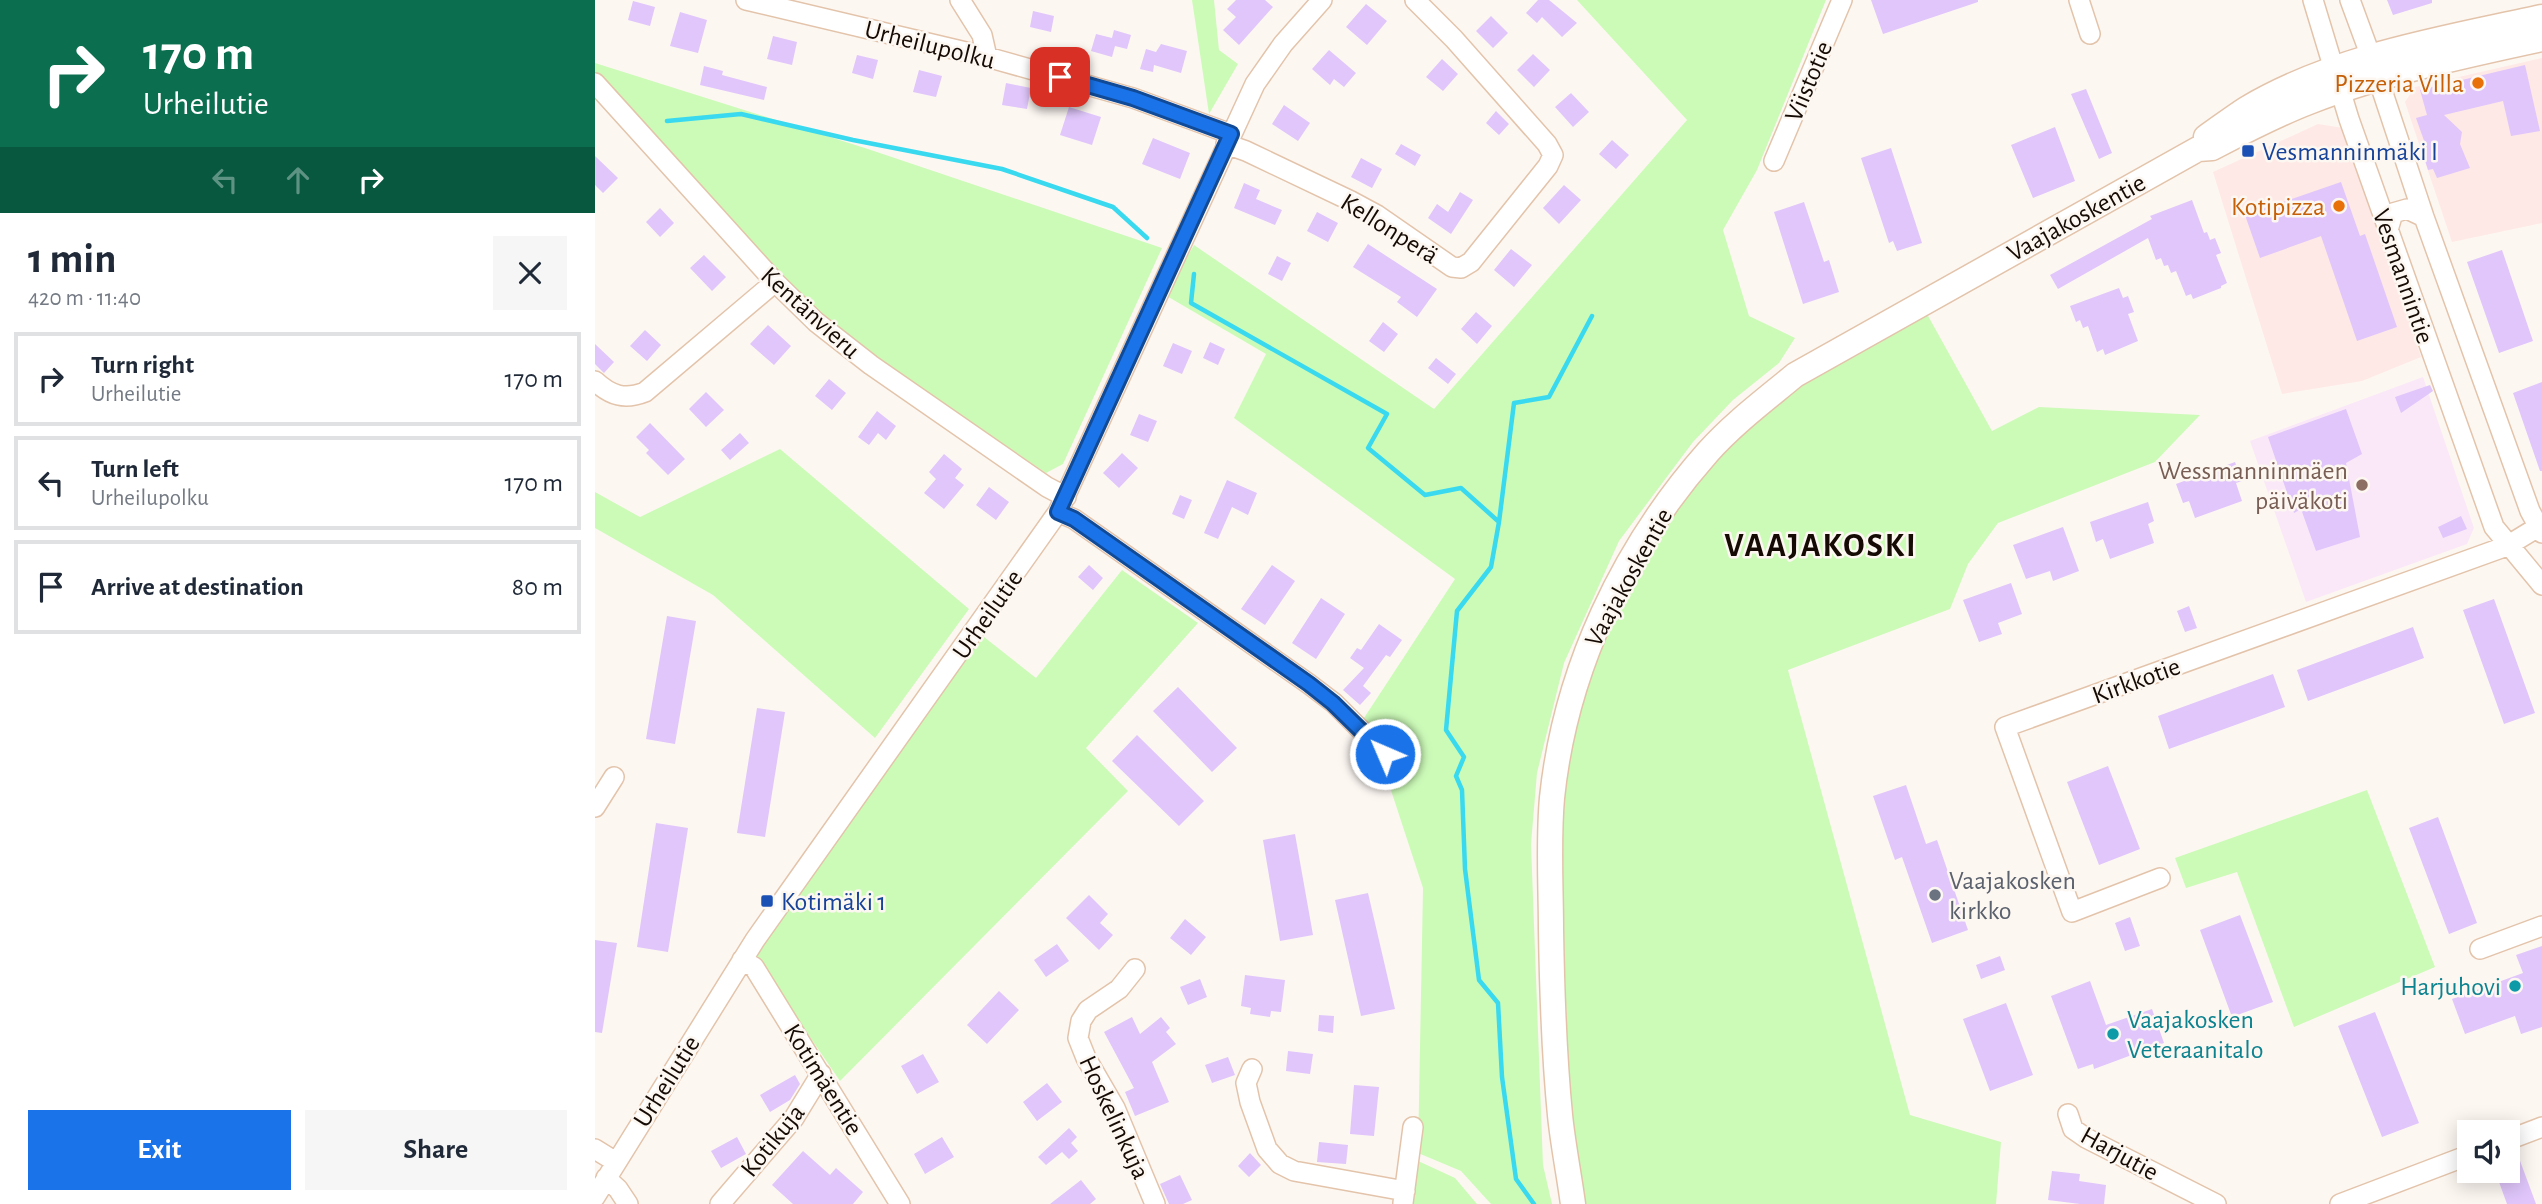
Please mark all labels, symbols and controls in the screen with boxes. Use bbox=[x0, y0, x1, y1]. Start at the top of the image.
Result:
street label: Urheilupolku bbox=[862, 16, 998, 74]
icon: right bbox=[28, 28, 119, 119]
text: 170 m bbox=[143, 30, 254, 79]
street label: Viistotie bbox=[1781, 38, 1837, 125]
pin bbox=[1030, 47, 1090, 107]
icon: arrive bbox=[1041, 58, 1079, 96]
place label: Pizzeria Villa bbox=[2334, 71, 2464, 97]
marker: Pizzeria Villa bbox=[2470, 75, 2486, 91]
text: Urheilutie bbox=[143, 88, 269, 120]
place label: Vesmanninmäki I bbox=[2262, 139, 2438, 165]
marker: Vesmanninmäki I bbox=[2240, 143, 2256, 159]
icon: left bbox=[206, 161, 244, 199]
icon: ahead bbox=[279, 161, 317, 199]
icon: right bbox=[352, 161, 390, 199]
street label: Vaajakoskentie bbox=[2003, 169, 2150, 266]
street label: Kellonperä bbox=[1336, 189, 1443, 269]
place label: Kotipizza bbox=[2231, 194, 2325, 220]
marker: Kotipizza bbox=[2331, 198, 2347, 214]
street label: Vesmannintie bbox=[2368, 206, 2438, 347]
button: close bbox=[493, 236, 567, 310]
text: 1 min bbox=[28, 238, 117, 280]
street label: Kentänvieru bbox=[756, 262, 865, 364]
text: 420 m · 11:40 bbox=[28, 287, 141, 310]
text: Turn right bbox=[91, 352, 194, 378]
icon: right bbox=[32, 360, 70, 398]
text: 170 m bbox=[504, 366, 563, 392]
text: Urheilutie bbox=[91, 383, 181, 406]
text: Turn left bbox=[91, 456, 179, 482]
place label: Wessmanninmäen päiväkoti bbox=[2158, 458, 2348, 514]
icon: left bbox=[32, 464, 70, 502]
text: 170 m bbox=[504, 470, 563, 496]
marker: Wessmanninmäen päiväkoti bbox=[2354, 477, 2370, 493]
text: Urheilupolku bbox=[91, 487, 209, 510]
street label: Vaajakoskentie bbox=[1580, 504, 1677, 651]
district label: VAAJAKOSKI bbox=[1724, 530, 1918, 563]
street label: Urheilutie bbox=[948, 565, 1028, 664]
icon: arrive bbox=[32, 568, 70, 606]
text: Arrive at destination bbox=[91, 574, 304, 600]
text: 80 m bbox=[512, 574, 563, 600]
street label: Kirkkotie bbox=[2089, 653, 2184, 709]
position arrow bbox=[1348, 717, 1422, 791]
place label: Vaajakosken kirkko bbox=[1949, 868, 2076, 924]
marker: Vaajakosken kirkko bbox=[1927, 887, 1943, 903]
place label: Kotimäki 1 bbox=[781, 889, 886, 915]
marker: Kotimäki 1 bbox=[759, 893, 775, 909]
place label: Harjuhovi bbox=[2400, 974, 2501, 1000]
marker: Harjuhovi bbox=[2507, 978, 2523, 994]
place label: Vaajakosken Veteraanitalo bbox=[2127, 1007, 2264, 1063]
street label: Kotimäentie bbox=[779, 1019, 867, 1140]
marker: Vaajakosken Veteraanitalo bbox=[2105, 1026, 2121, 1042]
street label: Urheilutie bbox=[629, 1031, 705, 1132]
street label: Hoskelinkuja bbox=[1074, 1052, 1154, 1183]
street label: Kotikuja bbox=[736, 1099, 810, 1182]
button: Exit bbox=[28, 1110, 291, 1190]
button: Share bbox=[305, 1110, 567, 1190]
map controls bbox=[2457, 1120, 2520, 1183]
button: sound bbox=[2457, 1120, 2520, 1183]
street label: Harjutie bbox=[2076, 1122, 2163, 1186]

